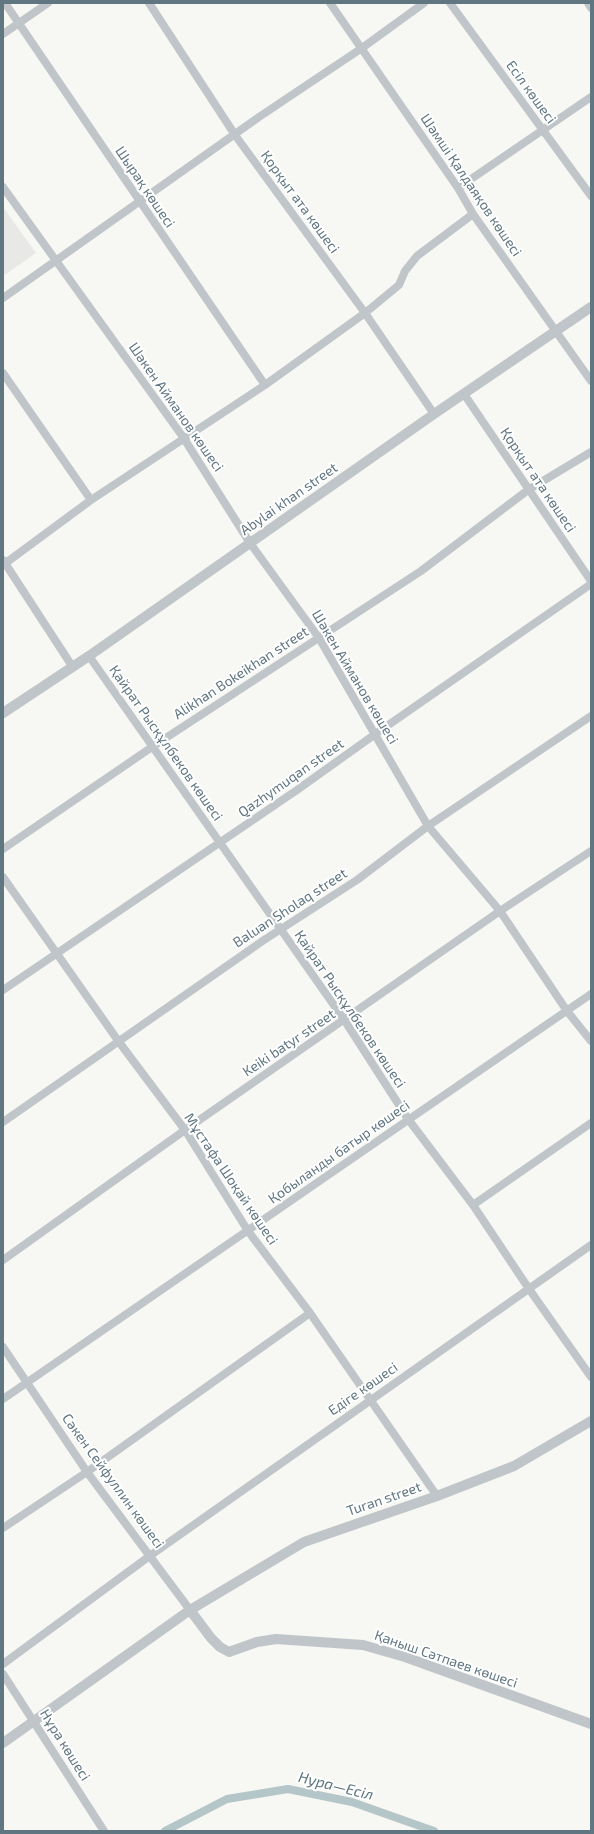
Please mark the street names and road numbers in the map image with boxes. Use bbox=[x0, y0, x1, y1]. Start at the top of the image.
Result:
street label: Есіл көшесі bbox=[503, 57, 559, 127]
street label: Шәмші Қалдаяқов көшесі bbox=[417, 111, 525, 259]
street label: Шырақ көшесі bbox=[112, 143, 178, 231]
street label: Қорқыт ата көшесі bbox=[257, 147, 343, 257]
street label: Шәкен Айманов көшесі bbox=[125, 339, 227, 475]
street label: Қорқыт ата көшесі bbox=[497, 424, 579, 536]
street label: Abylai khan street bbox=[237, 459, 341, 539]
street label: Шәкен Айманов көшесі bbox=[308, 607, 402, 747]
street label: Alikhan Bokeikhan street bbox=[170, 623, 312, 723]
street label: Қайрат Рысқұлбеков көшесі bbox=[106, 662, 226, 824]
street label: Qazhymuqan street bbox=[235, 735, 347, 821]
street label: Baluan Sholaq street bbox=[230, 865, 350, 951]
street label: Қайрат Рысқұлбеков көшесі bbox=[291, 927, 409, 1091]
street label: Keiki batyr street bbox=[239, 1006, 339, 1080]
street label: Қобыланды батыр көшесі bbox=[265, 1097, 413, 1207]
street label: Мұстафа Шоқай көшесі bbox=[181, 1110, 281, 1248]
street label: Едіге көшесі bbox=[325, 1359, 401, 1419]
street label: Сәкен Сейфуллин көшесі bbox=[59, 1410, 167, 1552]
street label: Turan street bbox=[345, 1478, 423, 1520]
street label: Қаныш Сәтпаев көшесі bbox=[372, 1627, 520, 1691]
street label: Нұра көшесі bbox=[36, 1706, 94, 1784]

